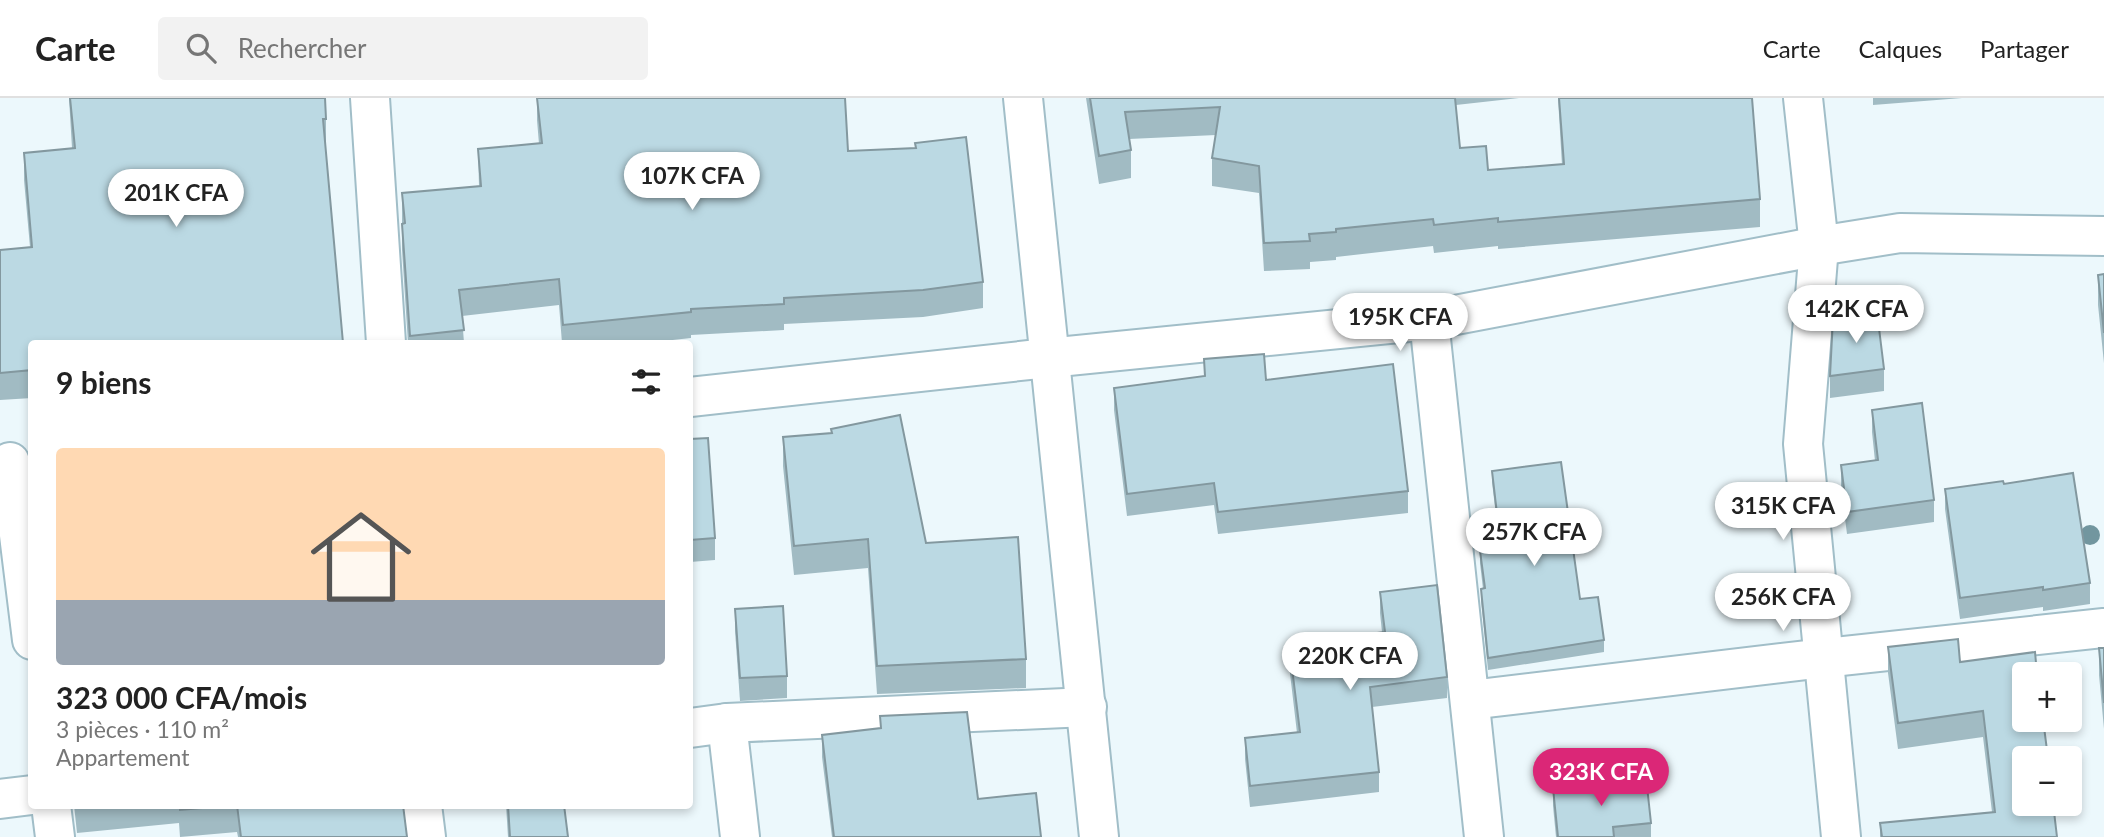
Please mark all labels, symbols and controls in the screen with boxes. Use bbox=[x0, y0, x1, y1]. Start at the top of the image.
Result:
search box bbox=[158, 17, 648, 80]
text: Carte bbox=[35, 28, 116, 68]
icon: search bbox=[182, 29, 220, 67]
text: Rechercher bbox=[238, 32, 367, 64]
text: Carte bbox=[1763, 34, 1821, 63]
text: Calques bbox=[1859, 34, 1942, 63]
text: Partager bbox=[1980, 34, 2069, 63]
pin: 107K CFA bbox=[620, 152, 764, 212]
text: 107K CFA bbox=[640, 161, 744, 189]
pin: 201K CFA bbox=[104, 170, 248, 229]
text: 201K CFA bbox=[124, 178, 228, 206]
pin: 142K CFA bbox=[1784, 286, 1928, 345]
pin: 195K CFA bbox=[1328, 294, 1472, 353]
text: 142K CFA bbox=[1804, 294, 1908, 322]
text: 195K CFA bbox=[1348, 302, 1452, 330]
icon: filters bbox=[627, 363, 665, 401]
text: 9 biens bbox=[56, 364, 151, 400]
pin: 315K CFA bbox=[1711, 482, 1855, 542]
text: 315K CFA bbox=[1731, 491, 1835, 519]
icon: home bbox=[298, 494, 424, 620]
pin: 257K CFA bbox=[1462, 508, 1606, 568]
text: 257K CFA bbox=[1482, 517, 1586, 545]
pin: 256K CFA bbox=[1711, 574, 1855, 633]
text: 256K CFA bbox=[1731, 582, 1835, 610]
pin: 220K CFA bbox=[1278, 632, 1422, 692]
text: 220K CFA bbox=[1298, 641, 1402, 669]
map controls bbox=[2012, 662, 2082, 816]
button: + bbox=[2012, 662, 2082, 732]
text: 323 000 CFA/mois bbox=[56, 679, 307, 715]
text: 3 pièces · 110 m² bbox=[56, 715, 229, 743]
text: Appartement bbox=[56, 743, 189, 771]
button: − bbox=[2012, 746, 2082, 816]
pin: 323K CFA bbox=[1529, 748, 1673, 808]
text: 323K CFA bbox=[1549, 757, 1653, 785]

